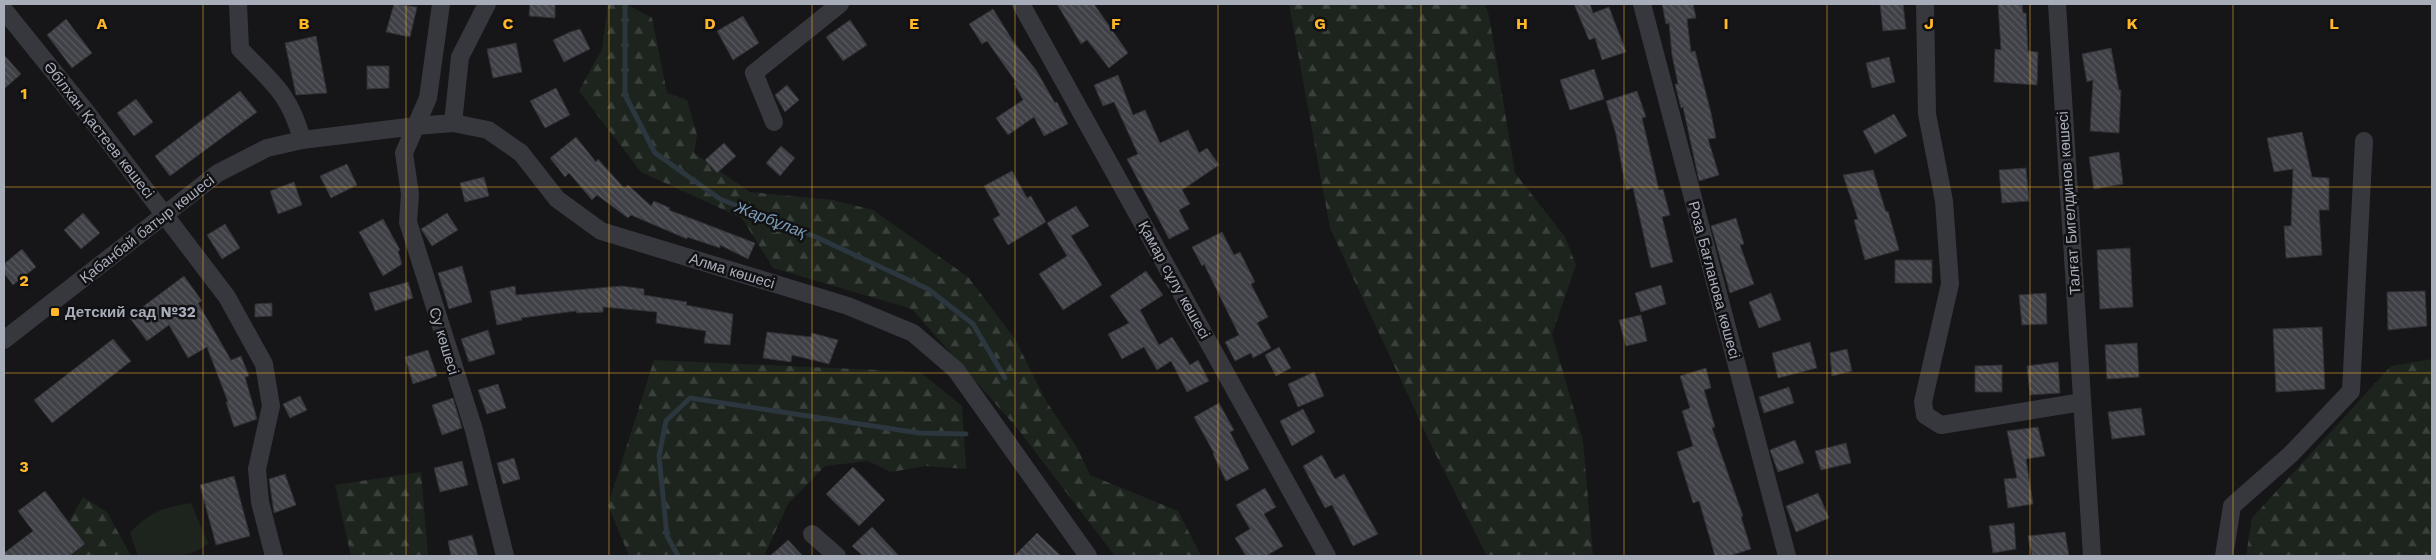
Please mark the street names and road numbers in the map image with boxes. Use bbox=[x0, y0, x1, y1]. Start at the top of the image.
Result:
street label: Әбілхан Қастеев көшесі bbox=[40, 58, 158, 202]
street label: Талғат Бигелдинов көшесі bbox=[2054, 111, 2084, 295]
street label: Қабанбай батыр көшесі bbox=[76, 171, 218, 287]
street label: Роза Бағланова көшесі bbox=[1684, 199, 1744, 361]
street label: Қамар сұлу көшесі bbox=[1134, 218, 1214, 342]
street label: Алма көшесі bbox=[687, 249, 777, 293]
street label: Су көшесі bbox=[425, 305, 463, 377]

